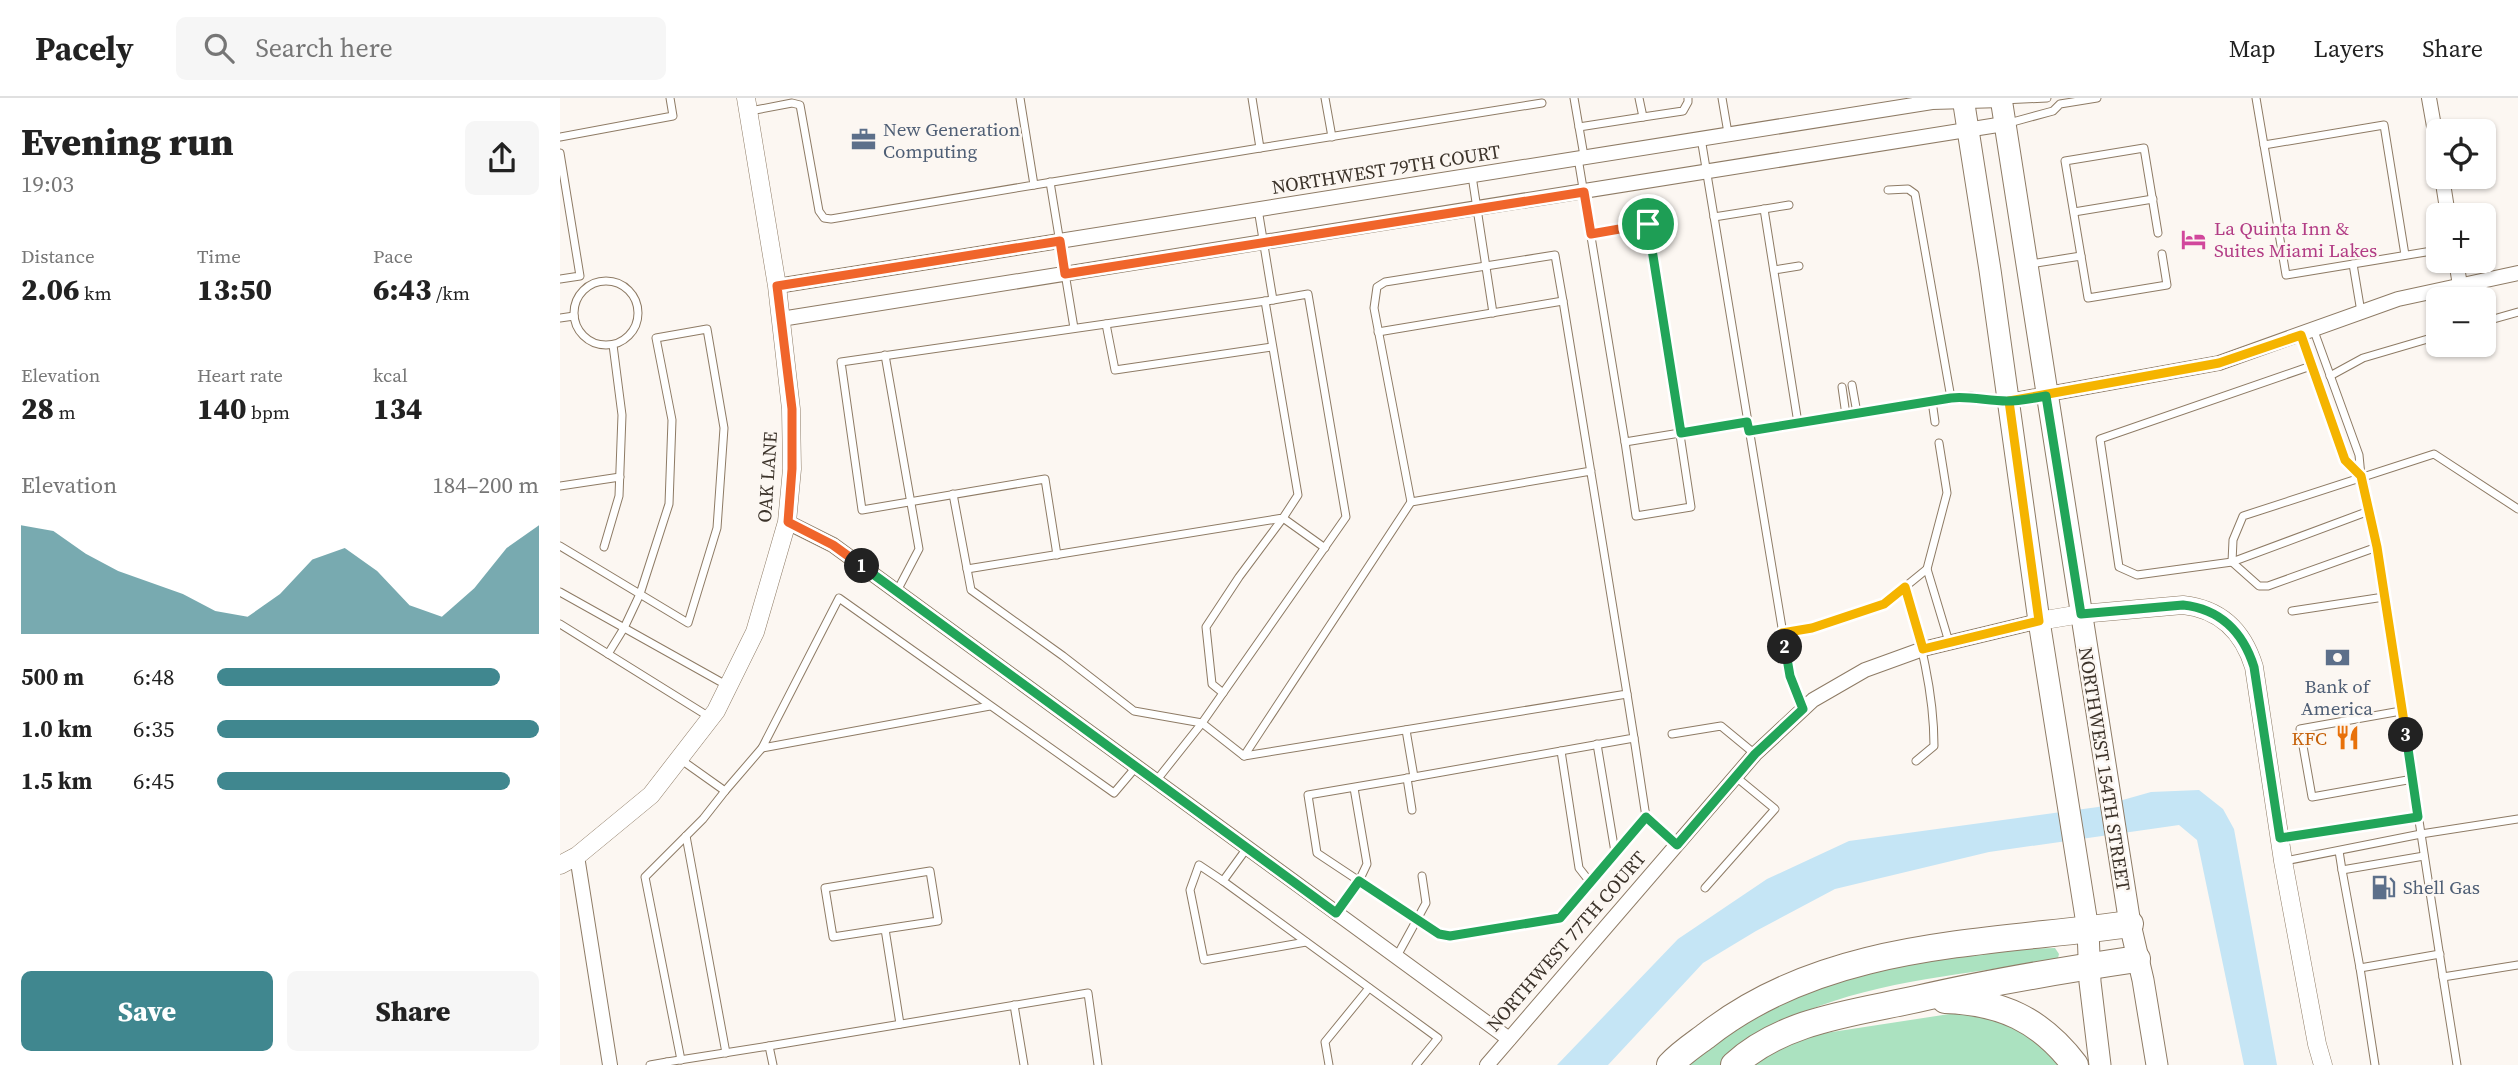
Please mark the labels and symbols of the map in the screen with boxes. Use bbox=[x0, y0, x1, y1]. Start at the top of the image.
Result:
place label: New Generation Computing bbox=[883, 116, 1020, 164]
office icon: New Generation Computing bbox=[849, 126, 877, 154]
street label: NORTHWEST 79TH COURT bbox=[1270, 138, 1503, 200]
pin bbox=[1618, 194, 1678, 254]
place label: La Quinta Inn & Suites Miami Lakes bbox=[2214, 215, 2377, 263]
hotel icon: La Quinta Inn & Suites Miami Lakes bbox=[2180, 225, 2208, 253]
street label: OAK LANE bbox=[751, 431, 783, 523]
pin: 1 bbox=[844, 548, 880, 584]
pin: 2 bbox=[1768, 630, 1802, 664]
bank icon: Bank of America bbox=[2323, 644, 2351, 672]
street label: NORTHWEST 154TH STREET bbox=[2073, 645, 2137, 893]
place label: Bank of America bbox=[2301, 673, 2373, 721]
pin: 3 bbox=[2388, 718, 2424, 752]
restaurant icon: KFC bbox=[2333, 724, 2361, 752]
place label: KFC bbox=[2292, 725, 2327, 751]
street label: NORTHWEST 77TH COURT bbox=[1480, 845, 1652, 1037]
fuel station icon: Shell Gas bbox=[2369, 873, 2397, 901]
place label: Shell Gas bbox=[2403, 874, 2480, 900]

